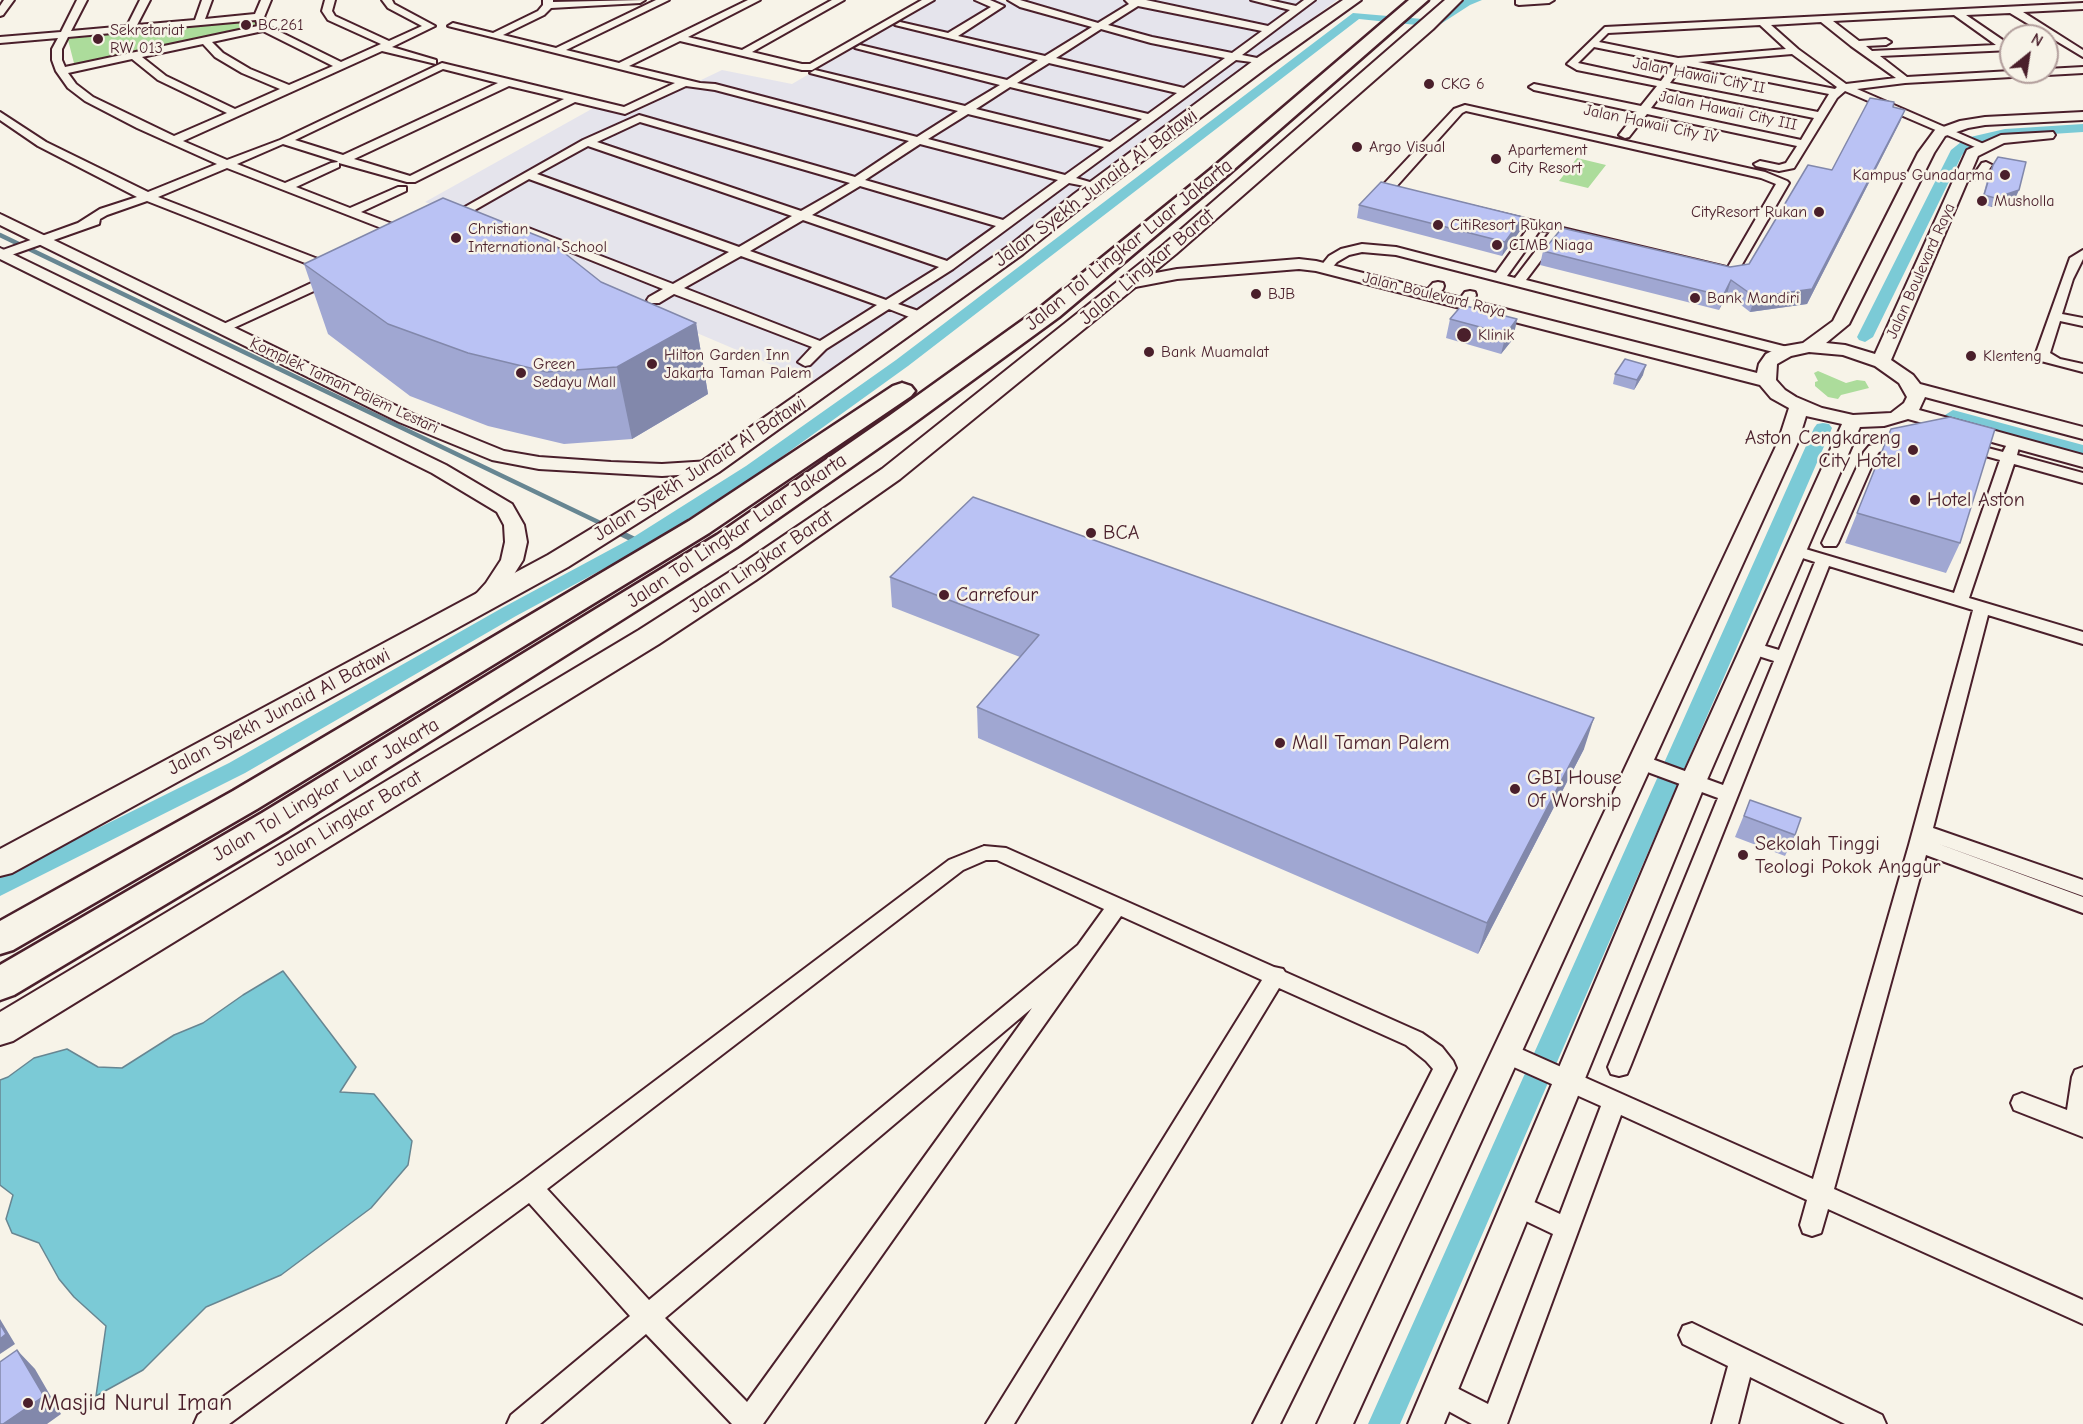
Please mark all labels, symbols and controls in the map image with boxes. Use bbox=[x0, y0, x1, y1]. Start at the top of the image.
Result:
place label: BC.261 bbox=[258, 15, 304, 35]
marker: BC.261 bbox=[239, 18, 253, 32]
place label: Sekretariat RW 013 bbox=[110, 20, 184, 58]
north arrow bbox=[1999, 24, 2059, 84]
text: N bbox=[2028, 30, 2046, 51]
marker: Sekretariat RW 013 bbox=[91, 32, 105, 46]
street label: Jalan Hawaii City II bbox=[1631, 54, 1767, 98]
place label: CKG 6 bbox=[1441, 74, 1485, 94]
marker: CKG 6 bbox=[1422, 77, 1436, 91]
street label: Jalan Hawaii City III bbox=[1657, 87, 1799, 135]
street label: Jalan Hawaii City IV bbox=[1582, 100, 1720, 148]
street label: Jalan Syekh Junaid Al Batawi bbox=[990, 104, 1202, 272]
place label: Argo Visual bbox=[1369, 137, 1445, 157]
marker: Argo Visual bbox=[1350, 140, 1364, 154]
place label: Apartement City Resort bbox=[1508, 140, 1587, 178]
marker: Apartement City Resort bbox=[1489, 152, 1503, 166]
street label: Jalan Tol Lingkar Luar Jakarta bbox=[1020, 154, 1238, 336]
place label: Kampus Gunadarma bbox=[1853, 165, 1993, 185]
marker: Kampus Gunadarma bbox=[1998, 168, 2012, 182]
place label: Musholla bbox=[1994, 191, 2055, 211]
marker: Musholla bbox=[1975, 194, 1989, 208]
street label: Jalan Boulevard Raya bbox=[1882, 200, 1960, 342]
place label: CityResort Rukan bbox=[1691, 202, 1807, 222]
street label: Jalan Lingkar Barat bbox=[1075, 204, 1219, 330]
marker: CityResort Rukan bbox=[1812, 205, 1826, 219]
place label: CitiResort Rukan bbox=[1450, 215, 1563, 235]
marker: CitiResort Rukan bbox=[1431, 218, 1445, 232]
place label: Christian International School bbox=[468, 219, 607, 257]
marker: Christian International School bbox=[449, 231, 463, 245]
place label: CIMB Niaga bbox=[1509, 235, 1593, 255]
marker: CIMB Niaga bbox=[1490, 238, 1504, 252]
street label: Jalan Boulevard Raya bbox=[1361, 268, 1507, 322]
place label: BJB bbox=[1268, 284, 1295, 304]
marker: BJB bbox=[1249, 287, 1263, 301]
place label: Bank Mandiri bbox=[1707, 288, 1800, 308]
marker: Bank Mandiri bbox=[1688, 291, 1702, 305]
place label: Klinik bbox=[1478, 325, 1514, 345]
marker: Klinik bbox=[1455, 326, 1473, 344]
street label: Komplek Taman Palem Lestari bbox=[247, 334, 441, 438]
place label: Bank Muamalat bbox=[1161, 342, 1269, 362]
place label: Hilton Garden Inn Jakarta Taman Palem bbox=[664, 345, 811, 383]
marker: Bank Muamalat bbox=[1142, 345, 1156, 359]
place label: Klenteng bbox=[1983, 346, 2042, 366]
marker: Klenteng bbox=[1964, 349, 1978, 363]
place label: Green Sedayu Mall bbox=[533, 354, 616, 392]
marker: Hilton Garden Inn Jakarta Taman Palem bbox=[645, 357, 659, 371]
marker: Green Sedayu Mall bbox=[514, 366, 528, 380]
street label: Jalan Syekh Junaid Al Batawi bbox=[589, 391, 811, 547]
place label: Aston Cengkareng City Hotel bbox=[1745, 426, 1901, 473]
marker: Aston Cengkareng City Hotel bbox=[1906, 443, 1920, 457]
street label: Jalan Tol Lingkar Luar Jakarta bbox=[623, 448, 851, 614]
place label: Hotel Aston bbox=[1927, 488, 2025, 512]
marker: Hotel Aston bbox=[1908, 493, 1922, 507]
street label: Jalan Lingkar Barat bbox=[684, 505, 838, 619]
place label: BCA bbox=[1103, 521, 1139, 545]
marker: BCA bbox=[1084, 526, 1098, 540]
place label: Carrefour bbox=[956, 583, 1038, 607]
marker: Carrefour bbox=[937, 588, 951, 602]
street label: Jalan Syekh Junaid Al Batawi bbox=[164, 643, 394, 781]
street label: Jalan Tol Lingkar Luar Jakarta bbox=[208, 713, 444, 867]
place label: Mall Taman Palem bbox=[1292, 731, 1450, 755]
marker: Mall Taman Palem bbox=[1273, 736, 1287, 750]
street label: Jalan Lingkar Barat bbox=[270, 765, 426, 873]
place label: GBI House Of Worship bbox=[1527, 766, 1622, 813]
marker: GBI House Of Worship bbox=[1508, 782, 1522, 796]
place label: Sekolah Tinggi Teologi Pokok Anggur bbox=[1755, 832, 1940, 879]
marker: Sekolah Tinggi Teologi Pokok Anggur bbox=[1736, 848, 1750, 862]
place label: Masjid Nurul Iman bbox=[40, 1389, 232, 1417]
marker: Masjid Nurul Iman bbox=[21, 1396, 35, 1410]

